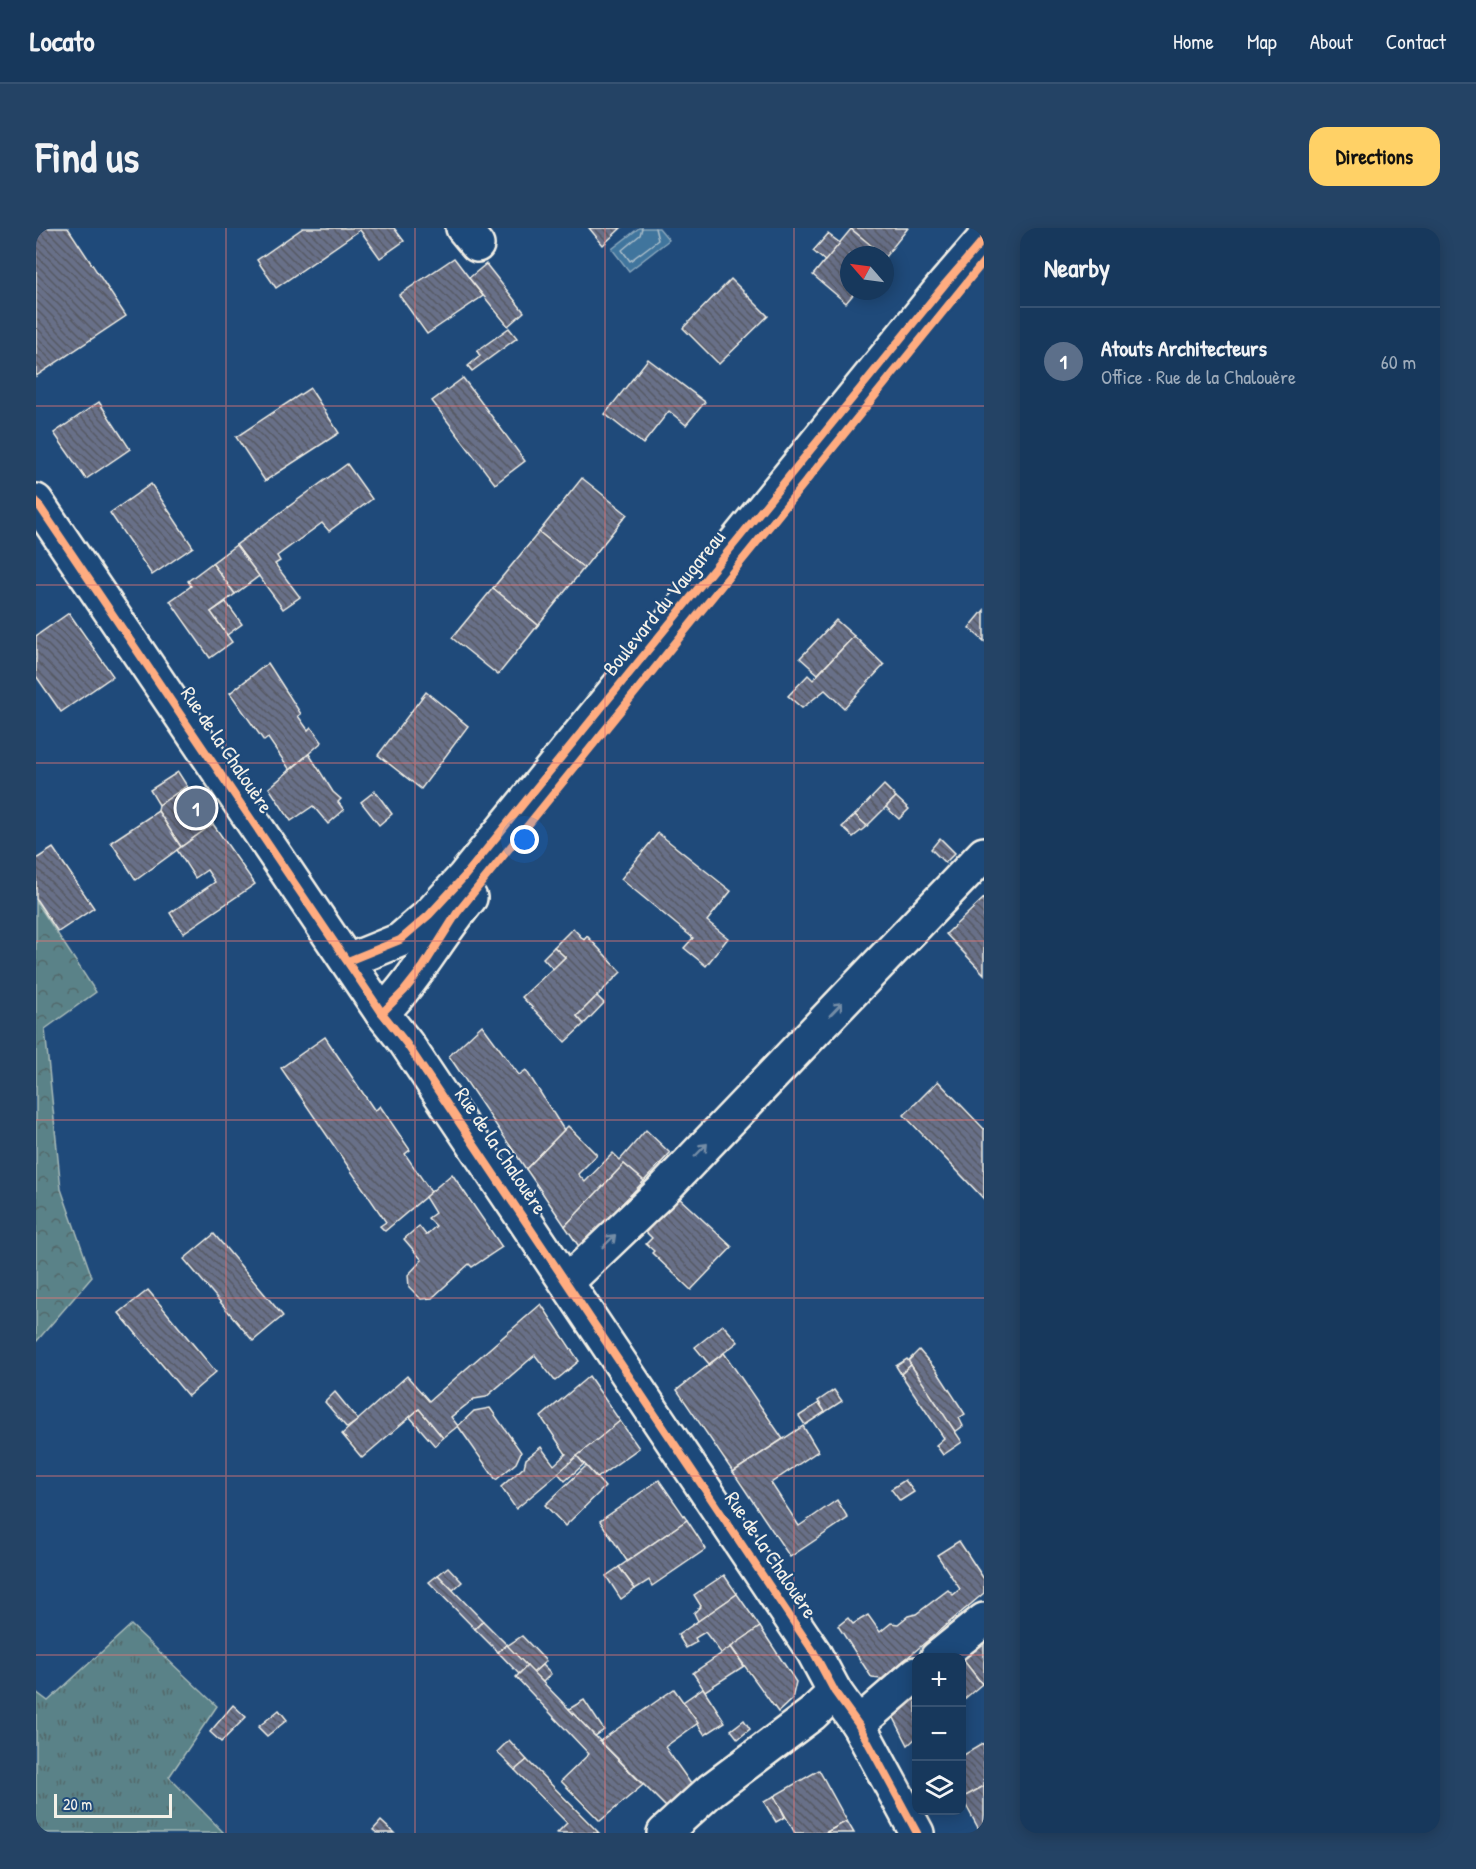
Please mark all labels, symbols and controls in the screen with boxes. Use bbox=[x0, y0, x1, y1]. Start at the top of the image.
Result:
text: Locato bbox=[30, 22, 94, 60]
text: Home bbox=[1173, 27, 1214, 56]
text: Map bbox=[1247, 27, 1277, 56]
text: About bbox=[1310, 27, 1353, 56]
text: Contact bbox=[1386, 27, 1446, 56]
button: Directions bbox=[1309, 127, 1440, 186]
text: Find us bbox=[36, 128, 139, 185]
north arrow bbox=[840, 246, 894, 300]
text: Nearby bbox=[1044, 250, 1110, 285]
text: Atouts Architecteurs bbox=[1101, 333, 1267, 363]
text: 1 bbox=[1060, 348, 1067, 375]
text: 60 m bbox=[1381, 348, 1416, 375]
text: Office · Rue de la Chalouère bbox=[1101, 363, 1296, 390]
street label: Boulevard du Vaugareau bbox=[596, 523, 732, 682]
street label: Rue de la Chalouère bbox=[174, 681, 281, 819]
pin: 1 bbox=[176, 786, 216, 830]
your location bbox=[510, 825, 539, 854]
one-way arrow bbox=[829, 1001, 843, 1016]
street label: Rue de la Chalouère bbox=[448, 1082, 555, 1220]
one-way arrow bbox=[694, 1142, 709, 1157]
one-way arrow bbox=[602, 1234, 617, 1249]
street label: Rue de la Chalouère bbox=[718, 1486, 825, 1624]
map controls bbox=[912, 1653, 966, 1815]
button: + bbox=[912, 1653, 966, 1707]
button: − bbox=[912, 1707, 966, 1761]
button: layers bbox=[912, 1761, 966, 1815]
scale bar bbox=[54, 1791, 172, 1818]
text: 20 m bbox=[63, 1793, 92, 1815]

